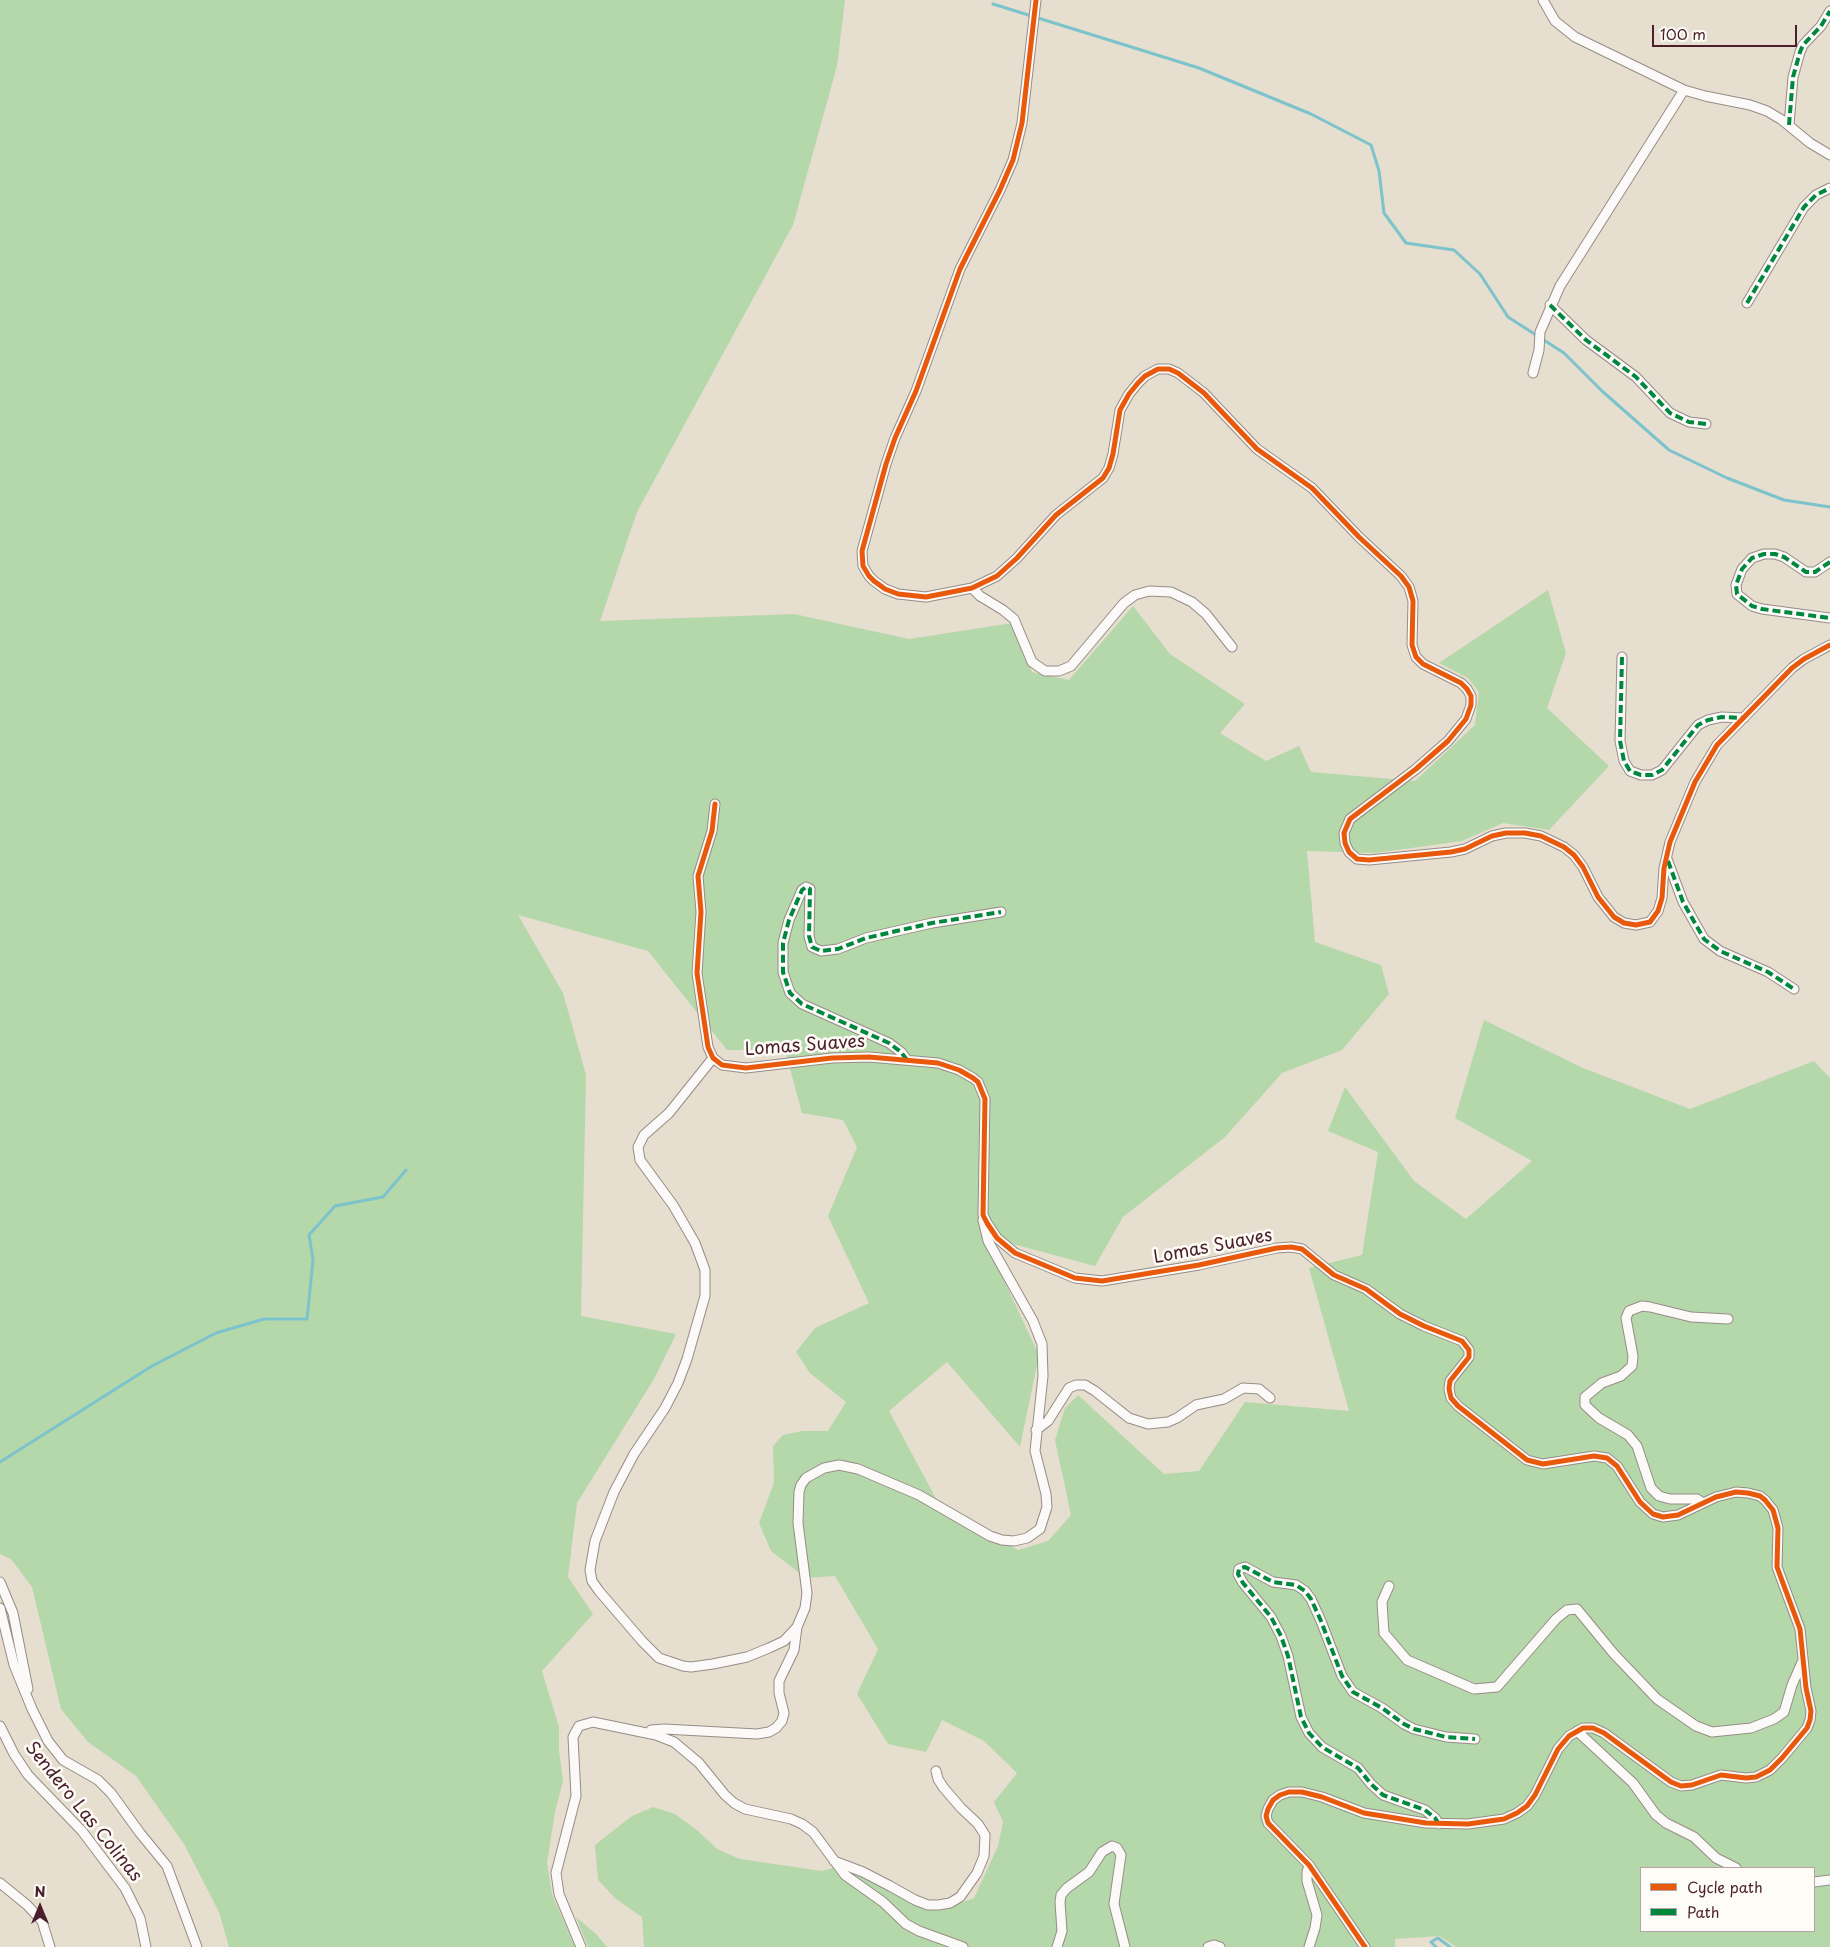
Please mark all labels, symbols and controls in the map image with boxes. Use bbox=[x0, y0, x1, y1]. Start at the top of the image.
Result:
scale bar bbox=[1655, 15, 1800, 47]
text: 100 m bbox=[1660, 22, 1706, 45]
street label: Lomas Suaves bbox=[744, 1031, 866, 1061]
street label: Lomas Suaves bbox=[1152, 1225, 1274, 1269]
street label: Sendero Las Colinas bbox=[20, 1738, 146, 1886]
legend bbox=[1640, 1867, 1815, 1932]
text: Cycle path bbox=[1687, 1875, 1763, 1898]
text: N bbox=[34, 1881, 46, 1902]
north arrow bbox=[15, 1882, 65, 1932]
text: Path bbox=[1687, 1900, 1719, 1923]

